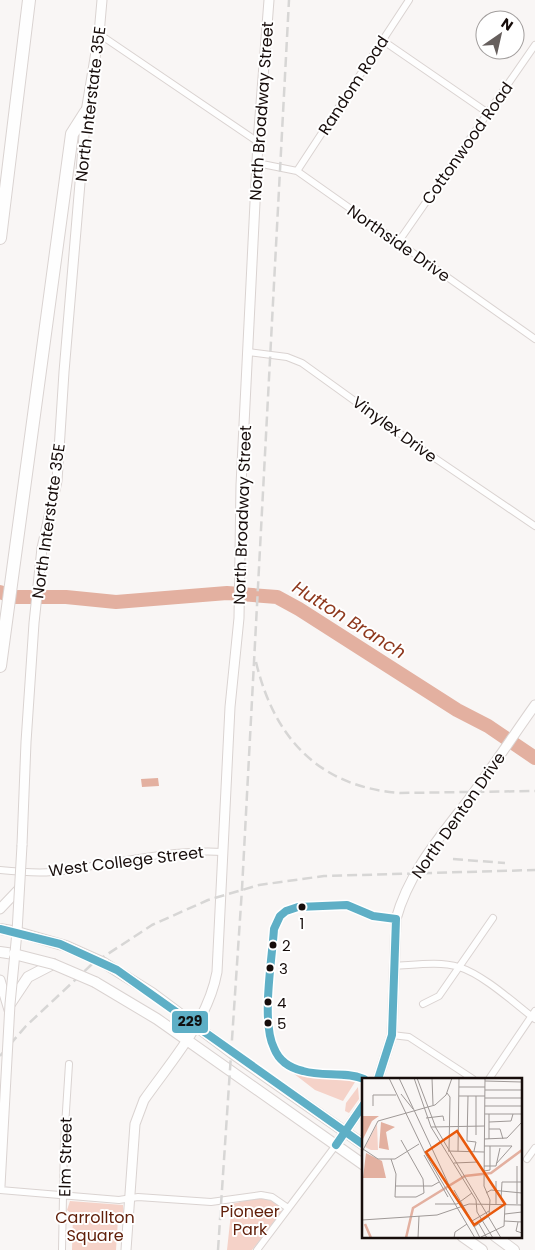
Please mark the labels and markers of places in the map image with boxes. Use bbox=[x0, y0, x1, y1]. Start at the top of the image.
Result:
marker: 1 bbox=[297, 902, 307, 912]
place label: 1 bbox=[300, 913, 304, 934]
place label: 2 bbox=[282, 935, 291, 956]
marker: 2 bbox=[268, 940, 278, 950]
place label: 3 bbox=[279, 958, 288, 979]
marker: 3 bbox=[265, 963, 275, 973]
place label: 4 bbox=[277, 992, 286, 1013]
marker: 4 bbox=[263, 997, 273, 1007]
place label: 5 bbox=[277, 1013, 286, 1034]
marker: 5 bbox=[263, 1018, 273, 1028]

